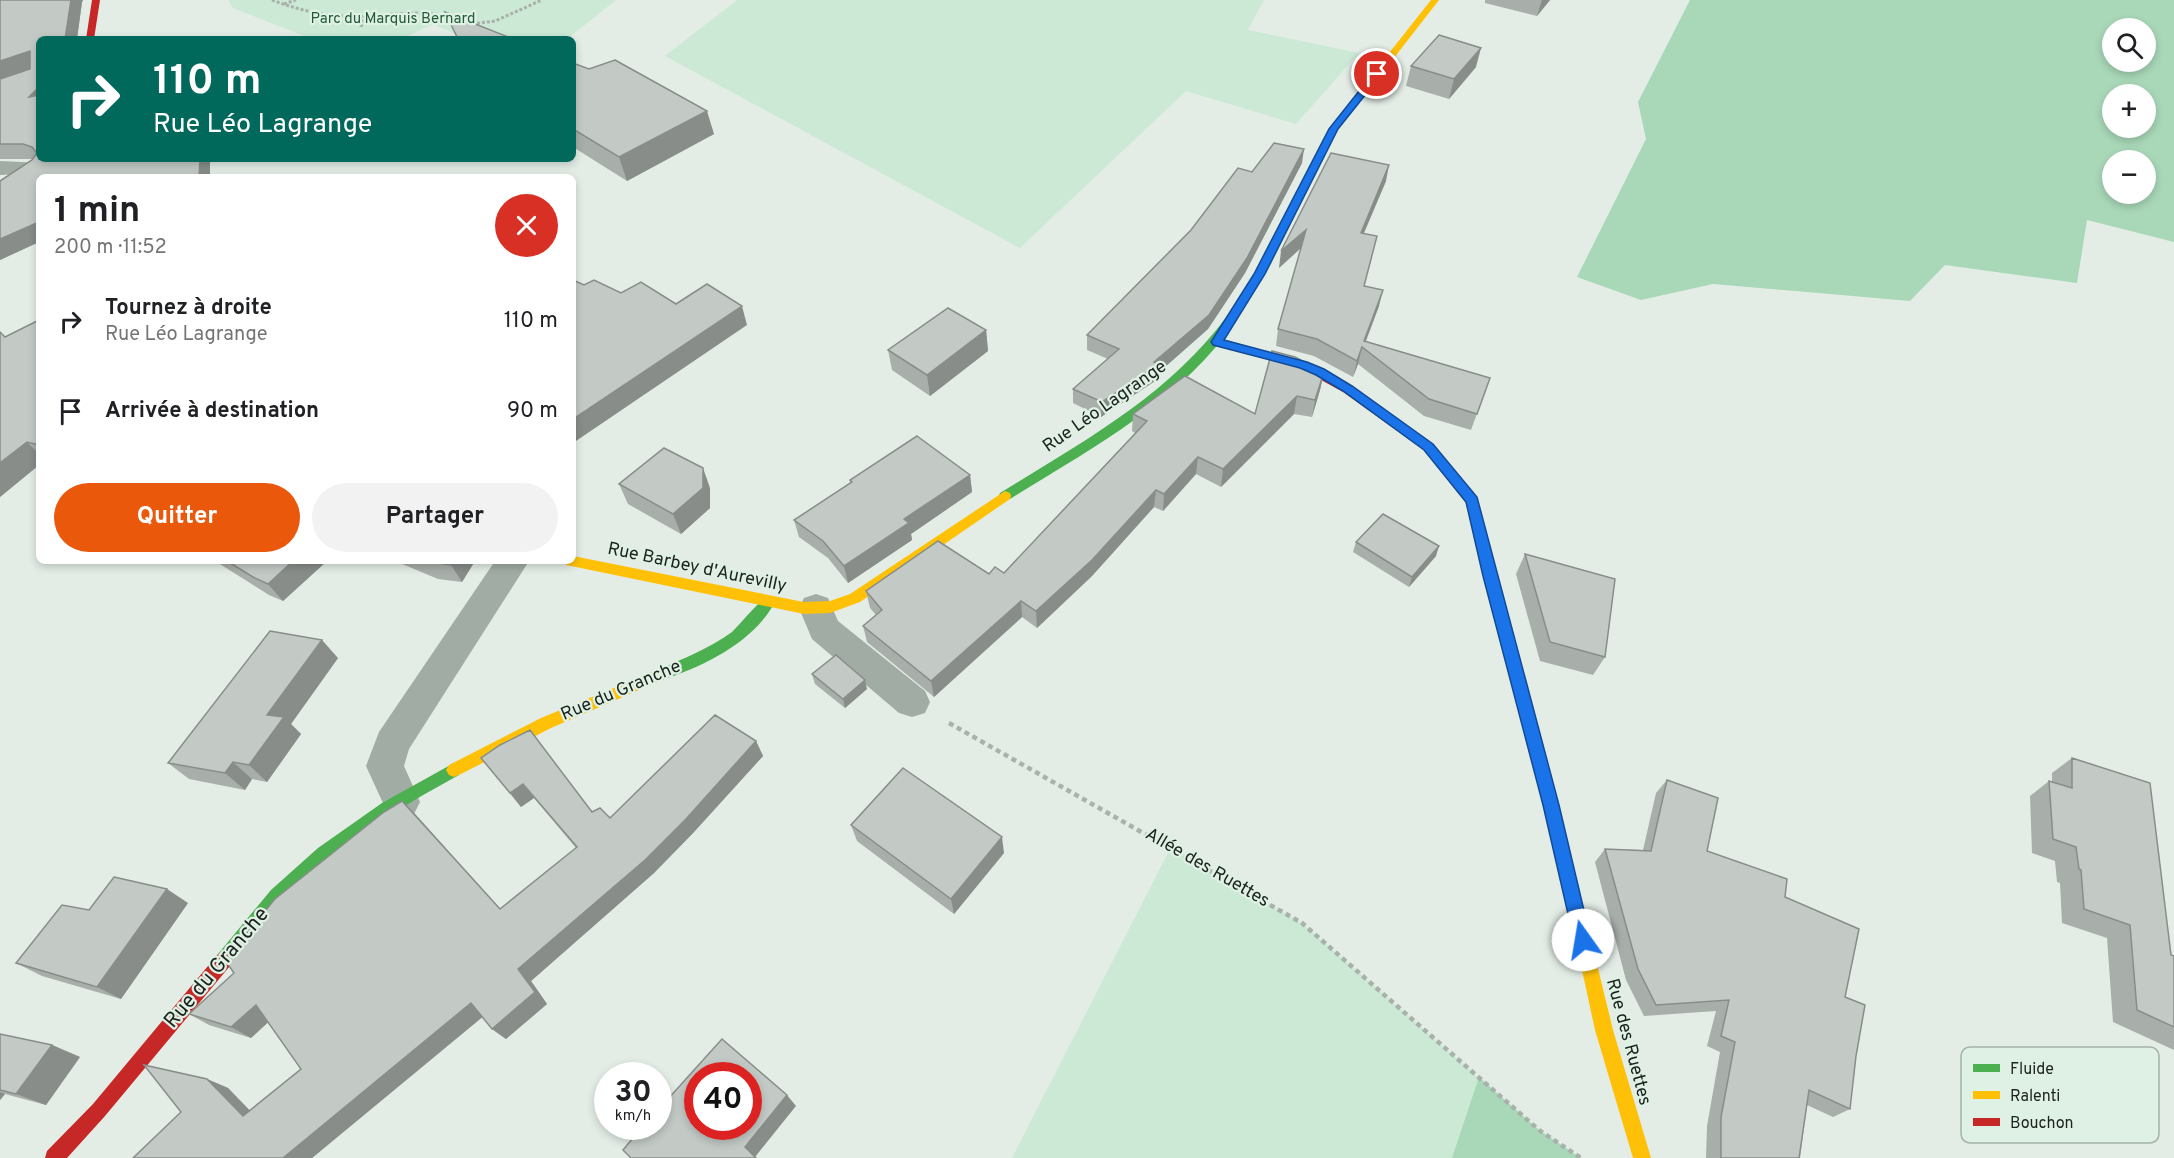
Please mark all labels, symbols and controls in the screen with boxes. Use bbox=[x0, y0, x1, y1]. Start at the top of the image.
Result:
park label: Parc du Marquis Bernard bbox=[311, 10, 475, 29]
map controls bbox=[2102, 18, 2156, 204]
button: search bbox=[2102, 18, 2156, 72]
pin bbox=[1351, 48, 1402, 99]
text: 110 m bbox=[153, 56, 262, 109]
icon: arrive bbox=[1360, 57, 1393, 90]
icon: right bbox=[54, 60, 132, 138]
button: + bbox=[2102, 84, 2156, 138]
text: Rue Léo Lagrange bbox=[153, 108, 372, 142]
button: − bbox=[2102, 150, 2156, 204]
text: 1 min bbox=[54, 189, 140, 235]
button: close bbox=[495, 194, 558, 257]
text: 200 m · 11:52 bbox=[54, 235, 167, 261]
text: Tournez à droite bbox=[105, 295, 272, 322]
icon: right bbox=[54, 305, 87, 338]
text: 110 m bbox=[504, 308, 558, 335]
text: Rue Léo Lagrange bbox=[105, 322, 267, 348]
street label: Rue Léo Lagrange bbox=[1039, 356, 1171, 458]
icon: arrive bbox=[54, 395, 87, 428]
text: Arrivée à destination bbox=[105, 398, 319, 425]
text: 90 m bbox=[507, 398, 558, 425]
button: Quitter bbox=[54, 483, 300, 552]
button: Partager bbox=[312, 483, 558, 552]
street label: Rue Barbey d'Aurevilly bbox=[605, 538, 789, 598]
street label: Rue du Granche bbox=[557, 655, 685, 727]
street label: Allée des Ruettes bbox=[1141, 823, 1273, 913]
street label: Rue du Granche bbox=[159, 902, 275, 1034]
position arrow bbox=[1551, 908, 1615, 972]
street label: Rue des Ruettes bbox=[1600, 976, 1656, 1108]
legend bbox=[1961, 1047, 2159, 1143]
text: Fluide bbox=[2010, 1060, 2054, 1080]
speed limit sign: 40 bbox=[684, 1062, 762, 1140]
text: 30 bbox=[614, 1075, 652, 1112]
text: Ralenti bbox=[2010, 1087, 2060, 1107]
text: km/h bbox=[615, 1107, 651, 1126]
text: Bouchon bbox=[2010, 1114, 2074, 1134]

